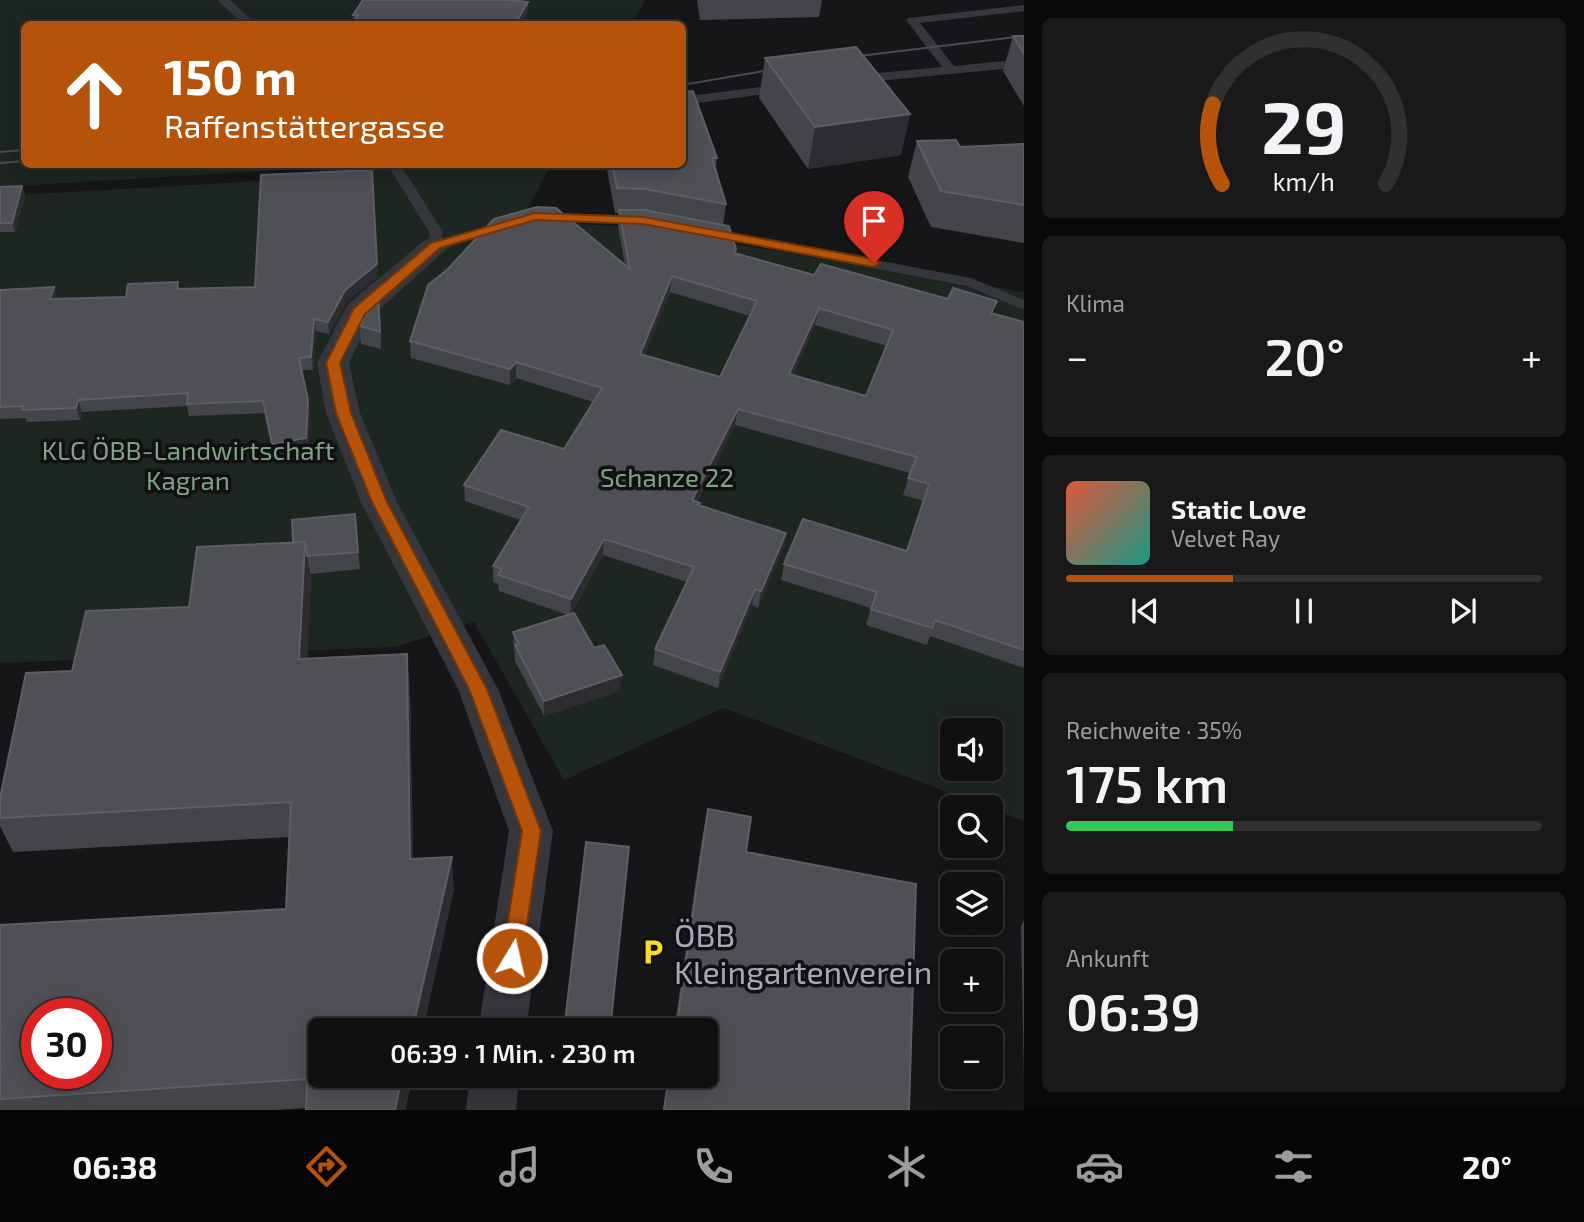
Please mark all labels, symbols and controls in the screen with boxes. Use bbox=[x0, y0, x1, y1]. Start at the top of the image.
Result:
text: 150 m bbox=[164, 46, 297, 105]
icon: ahead bbox=[49, 49, 140, 140]
text: 29 bbox=[1261, 82, 1347, 170]
text: Raffenstättergasse bbox=[164, 106, 445, 144]
text: km/h bbox=[1273, 166, 1335, 196]
pin bbox=[844, 191, 904, 263]
icon: arrive bbox=[855, 202, 893, 240]
text: Klima bbox=[1066, 289, 1125, 317]
text: 20° bbox=[1264, 324, 1345, 386]
text: − bbox=[1066, 333, 1088, 379]
text: + bbox=[1521, 333, 1542, 379]
park label: KLG ÖBB-Landwirtschaft Kagran bbox=[42, 434, 334, 495]
park label: Schanze 22 bbox=[600, 461, 734, 492]
text: Static Love bbox=[1171, 493, 1307, 524]
text: Velvet Ray bbox=[1171, 524, 1280, 552]
icon: previous bbox=[1126, 592, 1164, 630]
icon: pause bbox=[1285, 592, 1323, 630]
icon: next bbox=[1444, 592, 1482, 630]
text: Reichweite · 35% bbox=[1066, 716, 1242, 744]
map controls bbox=[940, 718, 1003, 1089]
button: sound bbox=[940, 718, 1003, 781]
text: 175 km bbox=[1066, 751, 1228, 813]
button: search bbox=[940, 795, 1003, 858]
button: layers bbox=[940, 872, 1003, 935]
place label: ÖBB Kleingartenverein bbox=[674, 915, 932, 990]
position arrow bbox=[475, 921, 549, 995]
parking icon: ÖBB Kleingartenverein bbox=[638, 937, 668, 967]
text: Ankunft bbox=[1066, 944, 1149, 972]
button: + bbox=[940, 949, 1003, 1012]
text: 06:39 bbox=[1066, 979, 1201, 1041]
speed limit sign: 30 bbox=[21, 998, 112, 1089]
button: − bbox=[940, 1026, 1003, 1089]
text: 06:39 · 1 Min. · 230 m bbox=[390, 1037, 636, 1068]
icon: directions bbox=[302, 1142, 351, 1191]
icon: music bbox=[495, 1142, 544, 1191]
icon: phone bbox=[689, 1142, 738, 1191]
icon: climate bbox=[882, 1142, 931, 1191]
icon: car bbox=[1075, 1142, 1124, 1191]
icon: filters bbox=[1269, 1142, 1318, 1191]
text: 06:38 bbox=[72, 1147, 158, 1185]
text: 20° bbox=[1462, 1147, 1512, 1185]

